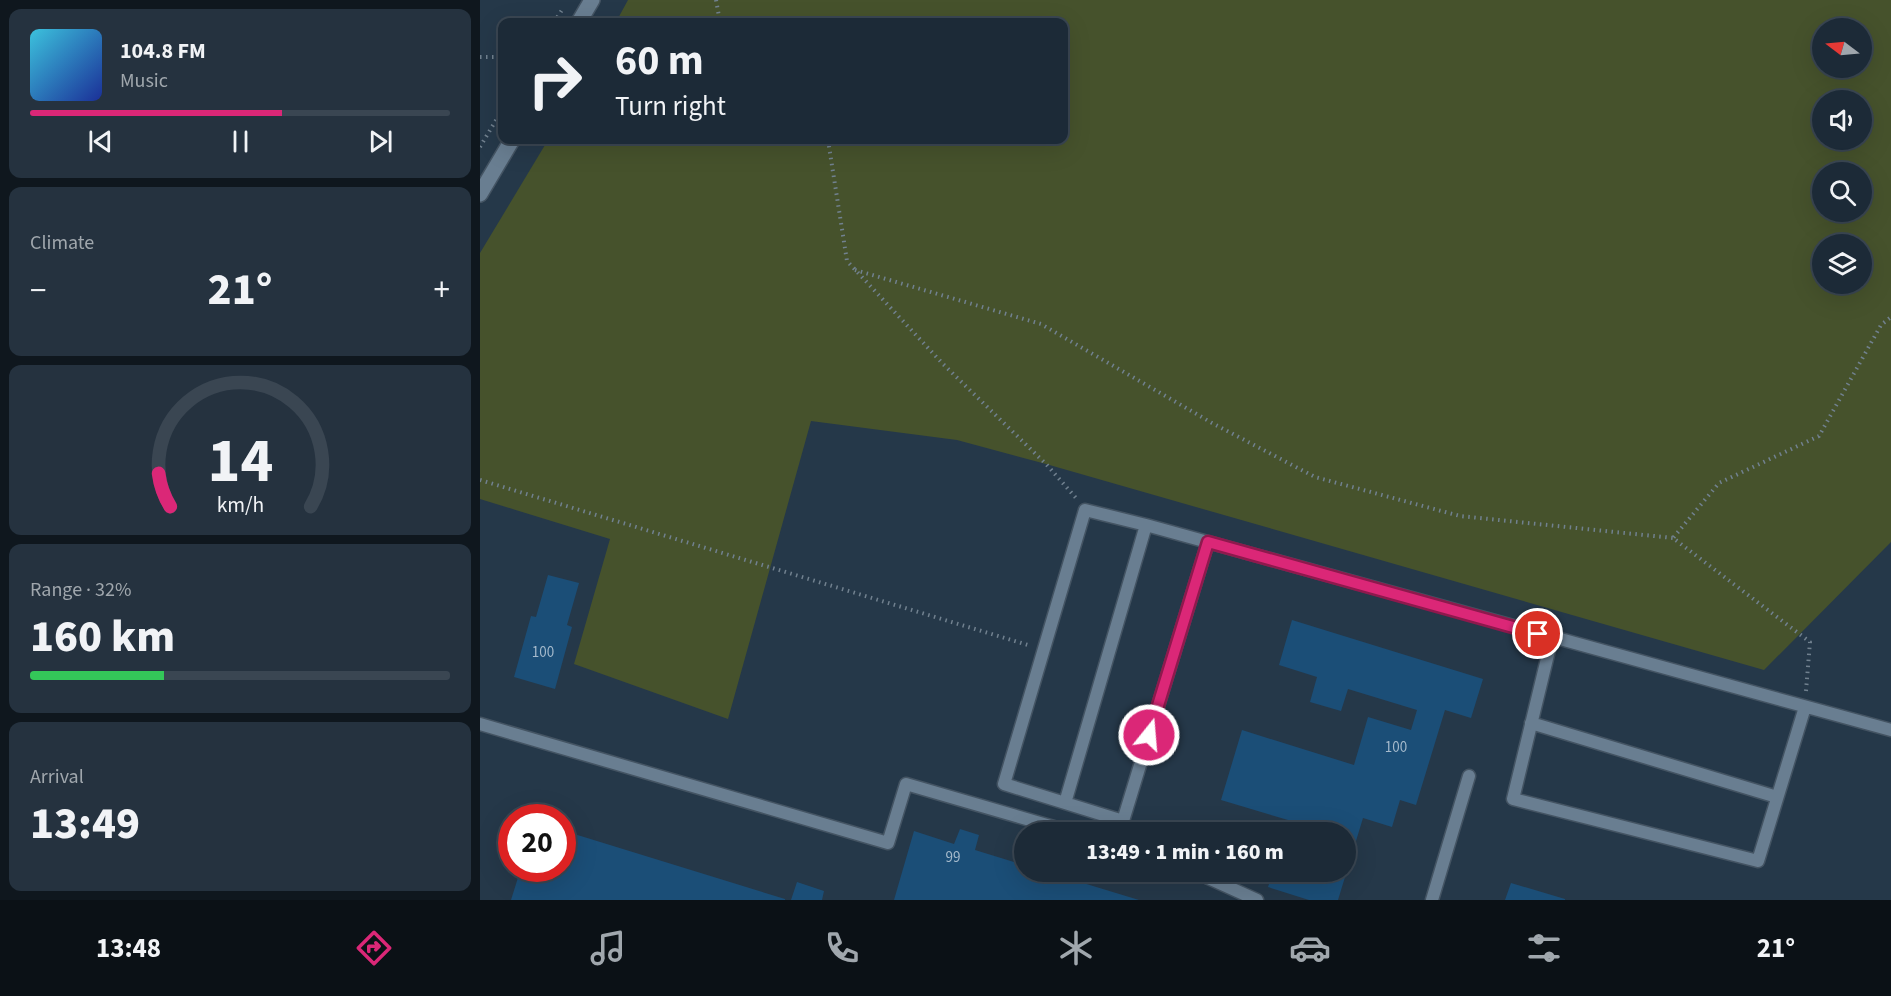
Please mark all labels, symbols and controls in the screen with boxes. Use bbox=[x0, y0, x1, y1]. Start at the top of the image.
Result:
north arrow bbox=[1812, 18, 1872, 78]
map controls bbox=[1812, 18, 1872, 294]
text: 60 m bbox=[615, 31, 704, 91]
text: 104.8 FM bbox=[120, 35, 206, 67]
icon: right bbox=[516, 42, 594, 120]
text: Music bbox=[120, 67, 168, 95]
text: Turn right bbox=[615, 87, 726, 126]
button: sound bbox=[1812, 90, 1872, 150]
icon: previous bbox=[84, 125, 117, 158]
icon: pause bbox=[224, 125, 257, 158]
icon: next bbox=[364, 125, 397, 158]
button: search bbox=[1812, 162, 1872, 222]
text: Climate bbox=[30, 229, 94, 257]
button: layers bbox=[1812, 234, 1872, 294]
text: 21° bbox=[208, 258, 272, 322]
text: − bbox=[30, 267, 46, 314]
text: + bbox=[434, 267, 450, 314]
text: 14 bbox=[207, 417, 273, 506]
text: km/h bbox=[216, 490, 264, 521]
text: Range · 32% bbox=[30, 576, 131, 604]
text: 160 km bbox=[30, 605, 175, 669]
pin bbox=[1512, 608, 1563, 659]
icon: arrive bbox=[1521, 617, 1554, 650]
house number: 100 bbox=[532, 642, 554, 663]
position arrow bbox=[1117, 703, 1181, 767]
house number: 100 bbox=[1385, 737, 1407, 758]
text: Arrival bbox=[30, 763, 84, 791]
text: 13:49 bbox=[30, 792, 140, 856]
speed limit sign: 20 bbox=[498, 804, 576, 882]
text: 13:49 · 1 min · 160 m bbox=[1086, 836, 1284, 868]
house number: 99 bbox=[946, 847, 960, 868]
icon: directions bbox=[353, 927, 395, 969]
icon: music bbox=[587, 927, 629, 969]
icon: phone bbox=[821, 927, 863, 969]
icon: climate bbox=[1055, 927, 1097, 969]
icon: car bbox=[1289, 927, 1331, 969]
icon: filters bbox=[1523, 927, 1565, 969]
text: 13:48 bbox=[96, 929, 161, 968]
text: 21° bbox=[1757, 929, 1795, 968]

